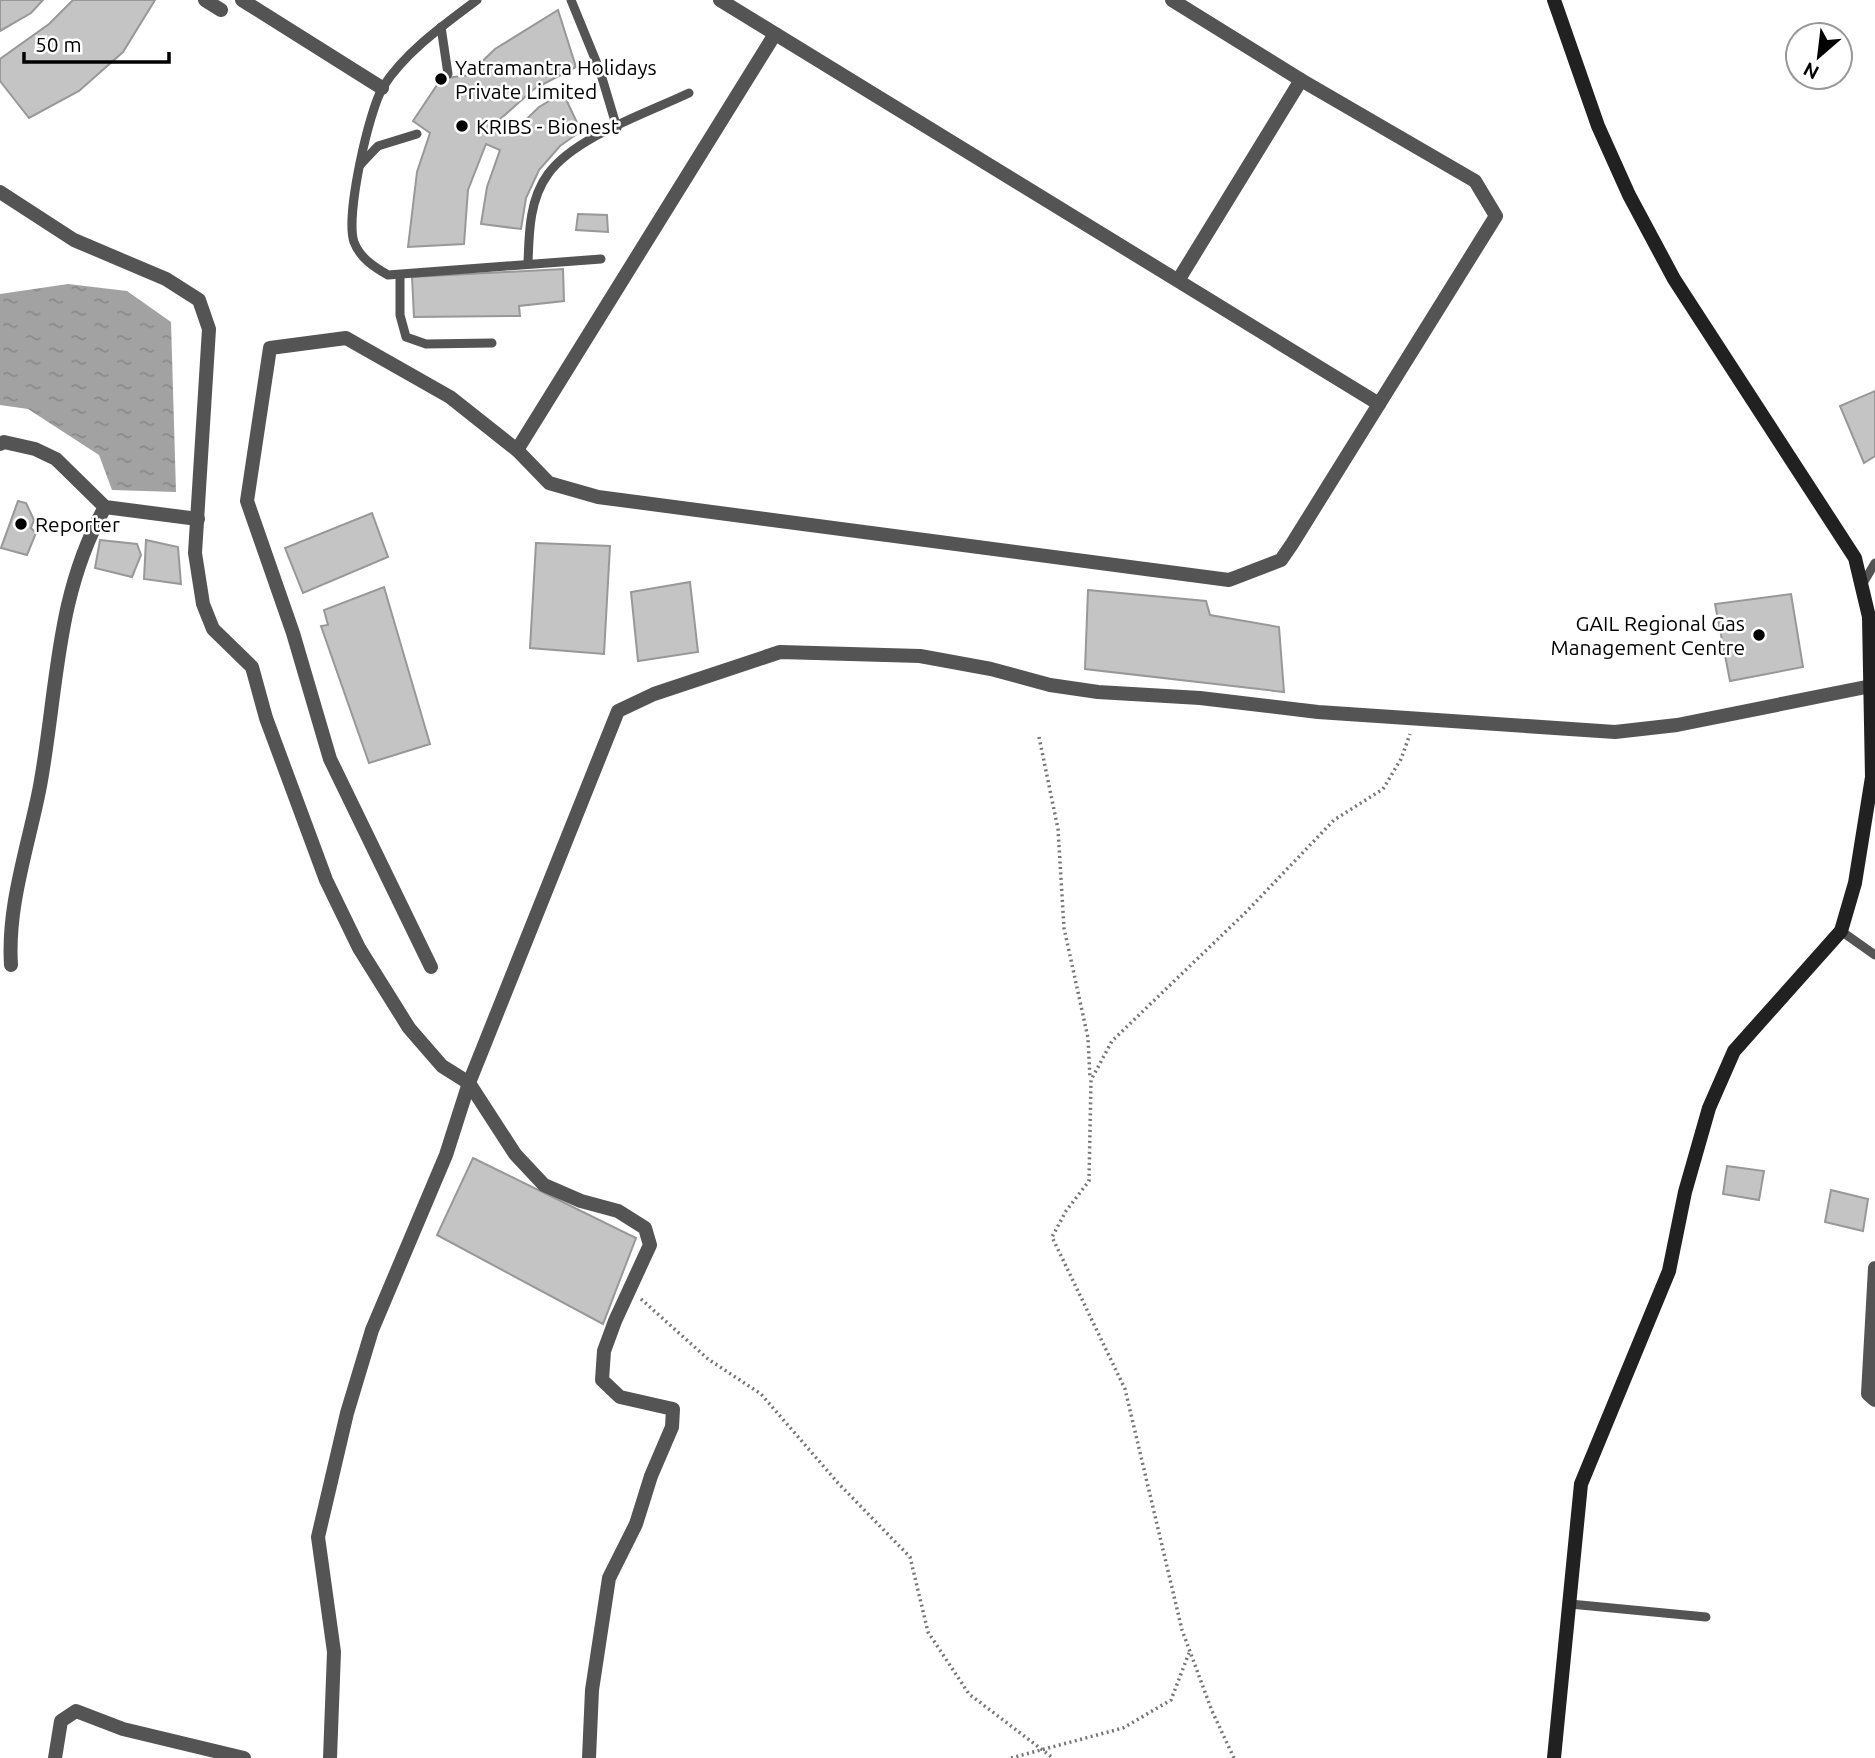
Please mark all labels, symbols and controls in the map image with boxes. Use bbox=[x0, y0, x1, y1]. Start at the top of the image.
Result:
scale bar bbox=[24, 21, 170, 65]
north arrow bbox=[1784, 21, 1854, 91]
text: 50 m bbox=[35, 32, 82, 56]
place label: Yatramantra Holidays Private Limited bbox=[455, 55, 657, 103]
text: N bbox=[1800, 58, 1822, 84]
marker: Yatramantra Holidays Private Limited bbox=[433, 71, 449, 87]
place label: KRIBS - Bionest bbox=[476, 114, 619, 138]
marker: KRIBS - Bionest bbox=[454, 118, 470, 134]
place label: Reporter bbox=[35, 512, 120, 536]
marker: Reporter bbox=[13, 516, 29, 532]
place label: GAIL Regional Gas Management Centre bbox=[1551, 611, 1745, 659]
marker: GAIL Regional Gas Management Centre bbox=[1751, 627, 1767, 643]

